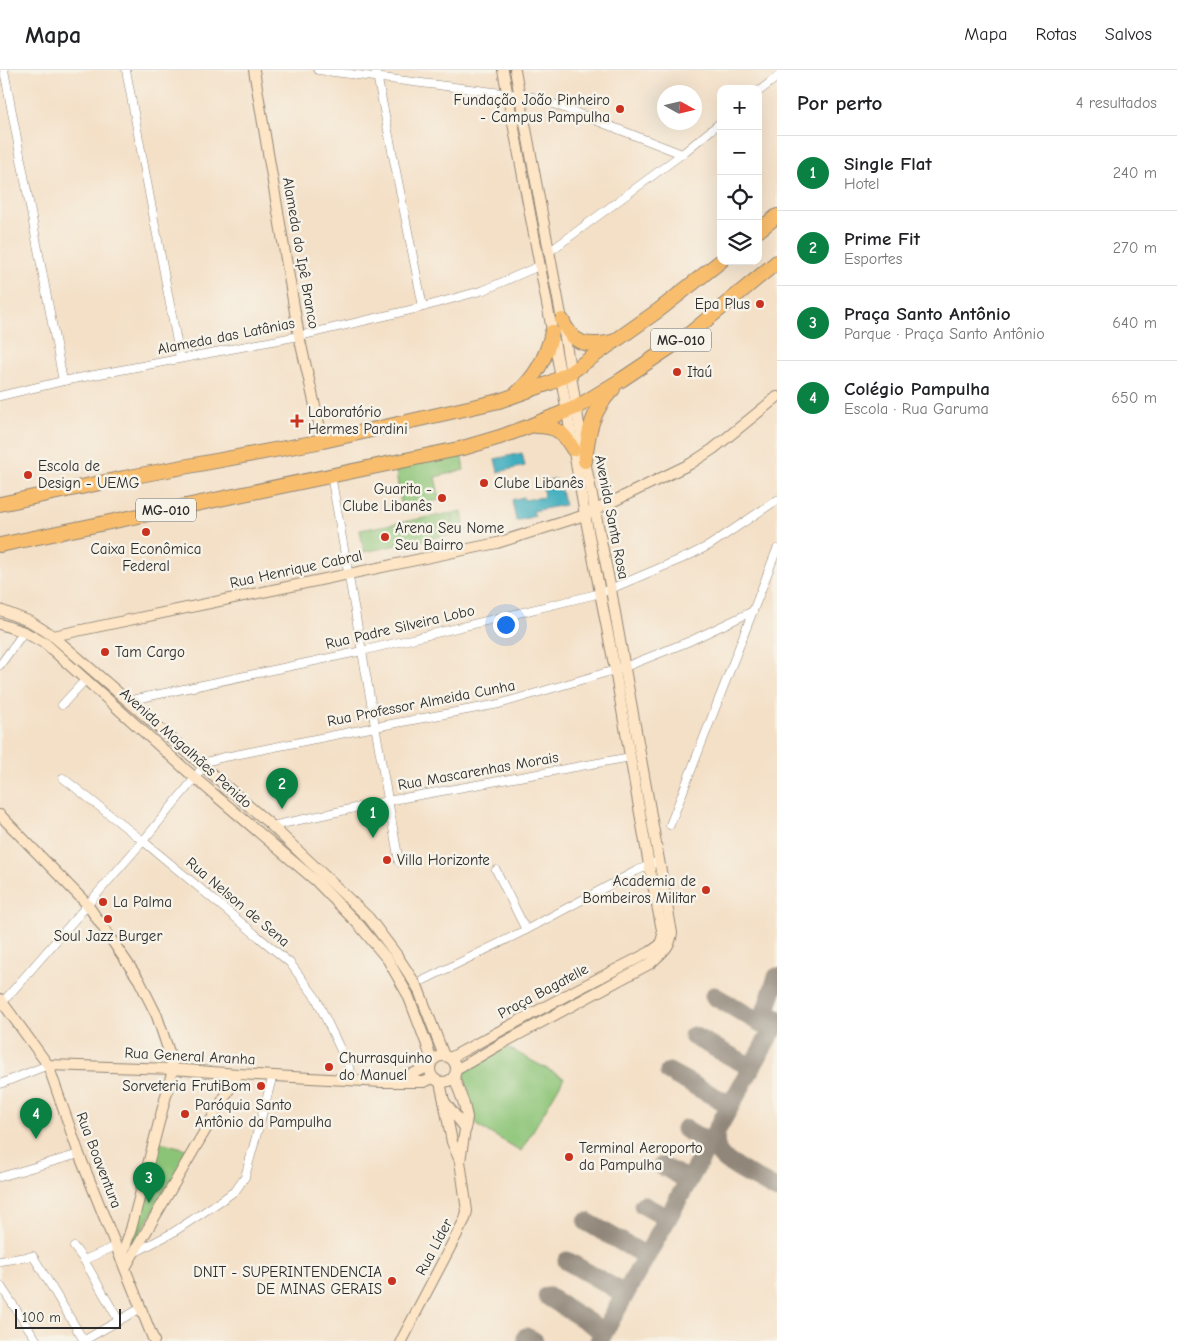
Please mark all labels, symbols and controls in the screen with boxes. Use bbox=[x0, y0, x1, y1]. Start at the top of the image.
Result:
text: Mapa bbox=[25, 21, 81, 49]
text: Mapa bbox=[964, 24, 1008, 45]
text: Rotas bbox=[1036, 24, 1077, 45]
text: Salvos bbox=[1105, 24, 1152, 45]
north arrow bbox=[657, 85, 702, 130]
map controls bbox=[717, 85, 762, 265]
button: + bbox=[717, 85, 762, 130]
place label: Fundação João Pinheiro - Campus Pampulha bbox=[454, 91, 610, 126]
text: Por perto bbox=[797, 91, 882, 115]
text: 4 resultados bbox=[1076, 94, 1157, 112]
marker: Fundação João Pinheiro - Campus Pampulha bbox=[614, 103, 626, 115]
button: − bbox=[717, 130, 762, 175]
text: Single Flat bbox=[844, 153, 932, 175]
text: 1 bbox=[810, 164, 816, 182]
text: 240 m bbox=[1113, 164, 1157, 182]
button: locate bbox=[717, 175, 762, 220]
text: Hotel bbox=[844, 175, 880, 193]
street label: Alameda do Ipê Branco bbox=[279, 176, 323, 330]
button: layers bbox=[717, 220, 762, 265]
text: Prime Fit bbox=[844, 228, 920, 250]
text: 2 bbox=[809, 239, 817, 257]
text: 270 m bbox=[1113, 239, 1157, 257]
text: Esportes bbox=[844, 250, 902, 268]
place label: Epa Plus bbox=[695, 295, 750, 313]
marker: Epa Plus bbox=[754, 298, 766, 310]
text: Praça Santo Antônio bbox=[844, 303, 1010, 325]
street label: Alameda das Latânias bbox=[156, 314, 296, 358]
text: 3 bbox=[809, 314, 817, 332]
text: 640 m bbox=[1112, 314, 1157, 332]
text: Parque · Praça Santo Antônio bbox=[844, 325, 1045, 343]
road number: MG-010 bbox=[651, 328, 711, 352]
place label: Itaú bbox=[687, 363, 712, 381]
marker: Itaú bbox=[671, 366, 683, 378]
text: Colégio Pampulha bbox=[844, 378, 990, 400]
text: 4 bbox=[809, 389, 817, 407]
text: 650 m bbox=[1111, 389, 1157, 407]
text: Escola · Rua Garuma bbox=[844, 400, 989, 418]
place label: Laboratório Hermes Pardini bbox=[308, 403, 408, 438]
marker: Laboratório Hermes Pardini bbox=[290, 414, 304, 428]
street label: Avenida Santa Rosa bbox=[591, 453, 633, 581]
place label: Escola de Design - UEMG bbox=[38, 457, 140, 492]
marker: Escola de Design - UEMG bbox=[22, 469, 34, 481]
place label: Clube Libanês bbox=[494, 474, 583, 492]
marker: Clube Libanês bbox=[478, 477, 490, 489]
place label: Guarita - Clube Libanês bbox=[343, 480, 432, 515]
marker: Guarita - Clube Libanês bbox=[436, 492, 448, 504]
road number: MG-010 bbox=[136, 498, 196, 522]
place label: Arena Seu Nome Seu Bairro bbox=[395, 519, 505, 554]
marker: Caixa Econômica Federal bbox=[140, 526, 152, 538]
marker: Arena Seu Nome Seu Bairro bbox=[379, 531, 391, 543]
place label: Caixa Econômica Federal bbox=[90, 540, 202, 575]
street label: Rua Henrique Cabral bbox=[228, 546, 364, 592]
street label: Rua Padre Silveira Lobo bbox=[324, 601, 476, 653]
your location bbox=[493, 612, 519, 638]
place label: Tam Cargo bbox=[115, 643, 185, 661]
marker: Tam Cargo bbox=[99, 646, 111, 658]
street label: Rua Professor Almeida Cunha bbox=[325, 676, 517, 730]
street label: Avenida Magalhães Penido bbox=[116, 684, 256, 812]
street label: Rua Mascarenhas Morais bbox=[396, 748, 560, 794]
pin: 2 bbox=[266, 768, 298, 809]
pin: 1 bbox=[357, 797, 389, 838]
place label: Villa Horizonte bbox=[397, 851, 490, 869]
street label: Rua Nelson de Sena bbox=[183, 853, 293, 951]
marker: Villa Horizonte bbox=[381, 854, 393, 866]
place label: Academia de Bombeiros Militar bbox=[582, 872, 696, 907]
marker: Academia de Bombeiros Militar bbox=[700, 884, 712, 896]
place label: La Palma bbox=[113, 893, 172, 911]
marker: La Palma bbox=[97, 896, 109, 908]
marker: Soul Jazz Burger bbox=[102, 913, 114, 925]
place label: Soul Jazz Burger bbox=[54, 927, 162, 945]
street label: Praça Bagatelle bbox=[495, 959, 592, 1022]
street label: Rua General Aranha bbox=[124, 1044, 256, 1068]
place label: Churrasquinho do Manuel bbox=[339, 1049, 433, 1084]
marker: Churrasquinho do Manuel bbox=[323, 1061, 335, 1073]
place label: Sorveteria FrutiBom bbox=[122, 1077, 251, 1095]
marker: Sorveteria FrutiBom bbox=[255, 1080, 267, 1092]
place label: Paróquia Santo Antônio da Pampulha bbox=[195, 1096, 332, 1131]
pin: 4 bbox=[20, 1098, 52, 1139]
marker: Paróquia Santo Antônio da Pampulha bbox=[179, 1108, 191, 1120]
street label: Rua Boaventura bbox=[72, 1109, 126, 1211]
place label: Terminal Aeroporto da Pampulha bbox=[579, 1139, 703, 1174]
marker: Terminal Aeroporto da Pampulha bbox=[563, 1151, 575, 1163]
pin: 3 bbox=[133, 1162, 165, 1203]
street label: Rua Líder bbox=[412, 1216, 456, 1278]
place label: DNIT - SUPERINTENDENCIA DE MINAS GERAIS bbox=[193, 1263, 382, 1298]
marker: DNIT - SUPERINTENDENCIA DE MINAS GERAIS bbox=[386, 1275, 398, 1287]
scale bar bbox=[15, 1306, 121, 1329]
text: 100 m bbox=[22, 1309, 61, 1326]

